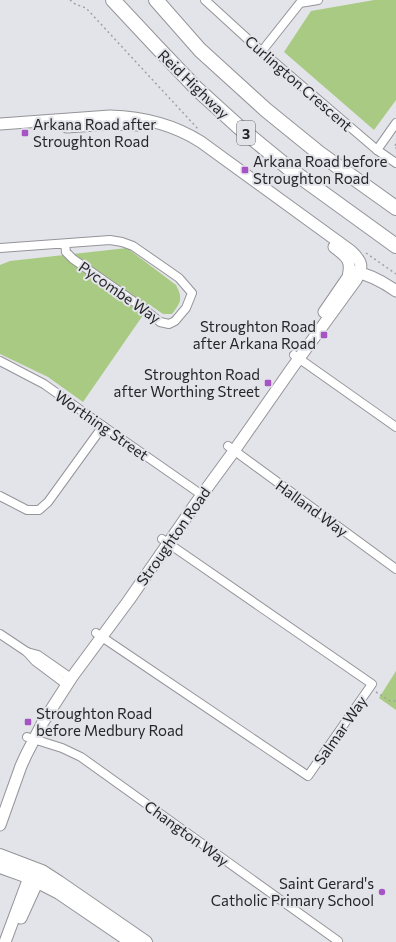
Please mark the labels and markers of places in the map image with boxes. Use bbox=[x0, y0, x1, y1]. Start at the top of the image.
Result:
place label: Arkana Road after Stroughton Road bbox=[33, 115, 156, 150]
marker: Arkana Road after Stroughton Road bbox=[20, 128, 30, 138]
place label: Arkana Road before Stroughton Road bbox=[253, 152, 387, 187]
marker: Arkana Road before Stroughton Road bbox=[240, 165, 250, 175]
place label: Stroughton Road after Arkana Road bbox=[193, 317, 316, 352]
marker: Stroughton Road after Arkana Road bbox=[319, 330, 329, 340]
place label: Stroughton Road after Worthing Street bbox=[114, 365, 260, 400]
marker: Stroughton Road after Worthing Street bbox=[263, 378, 273, 388]
place label: Stroughton Road before Medbury Road bbox=[36, 704, 184, 739]
marker: Stroughton Road before Medbury Road bbox=[23, 717, 33, 727]
place label: Saint Gerard's Catholic Primary School bbox=[211, 874, 374, 909]
marker: Saint Gerard's Catholic Primary School bbox=[377, 887, 387, 897]

